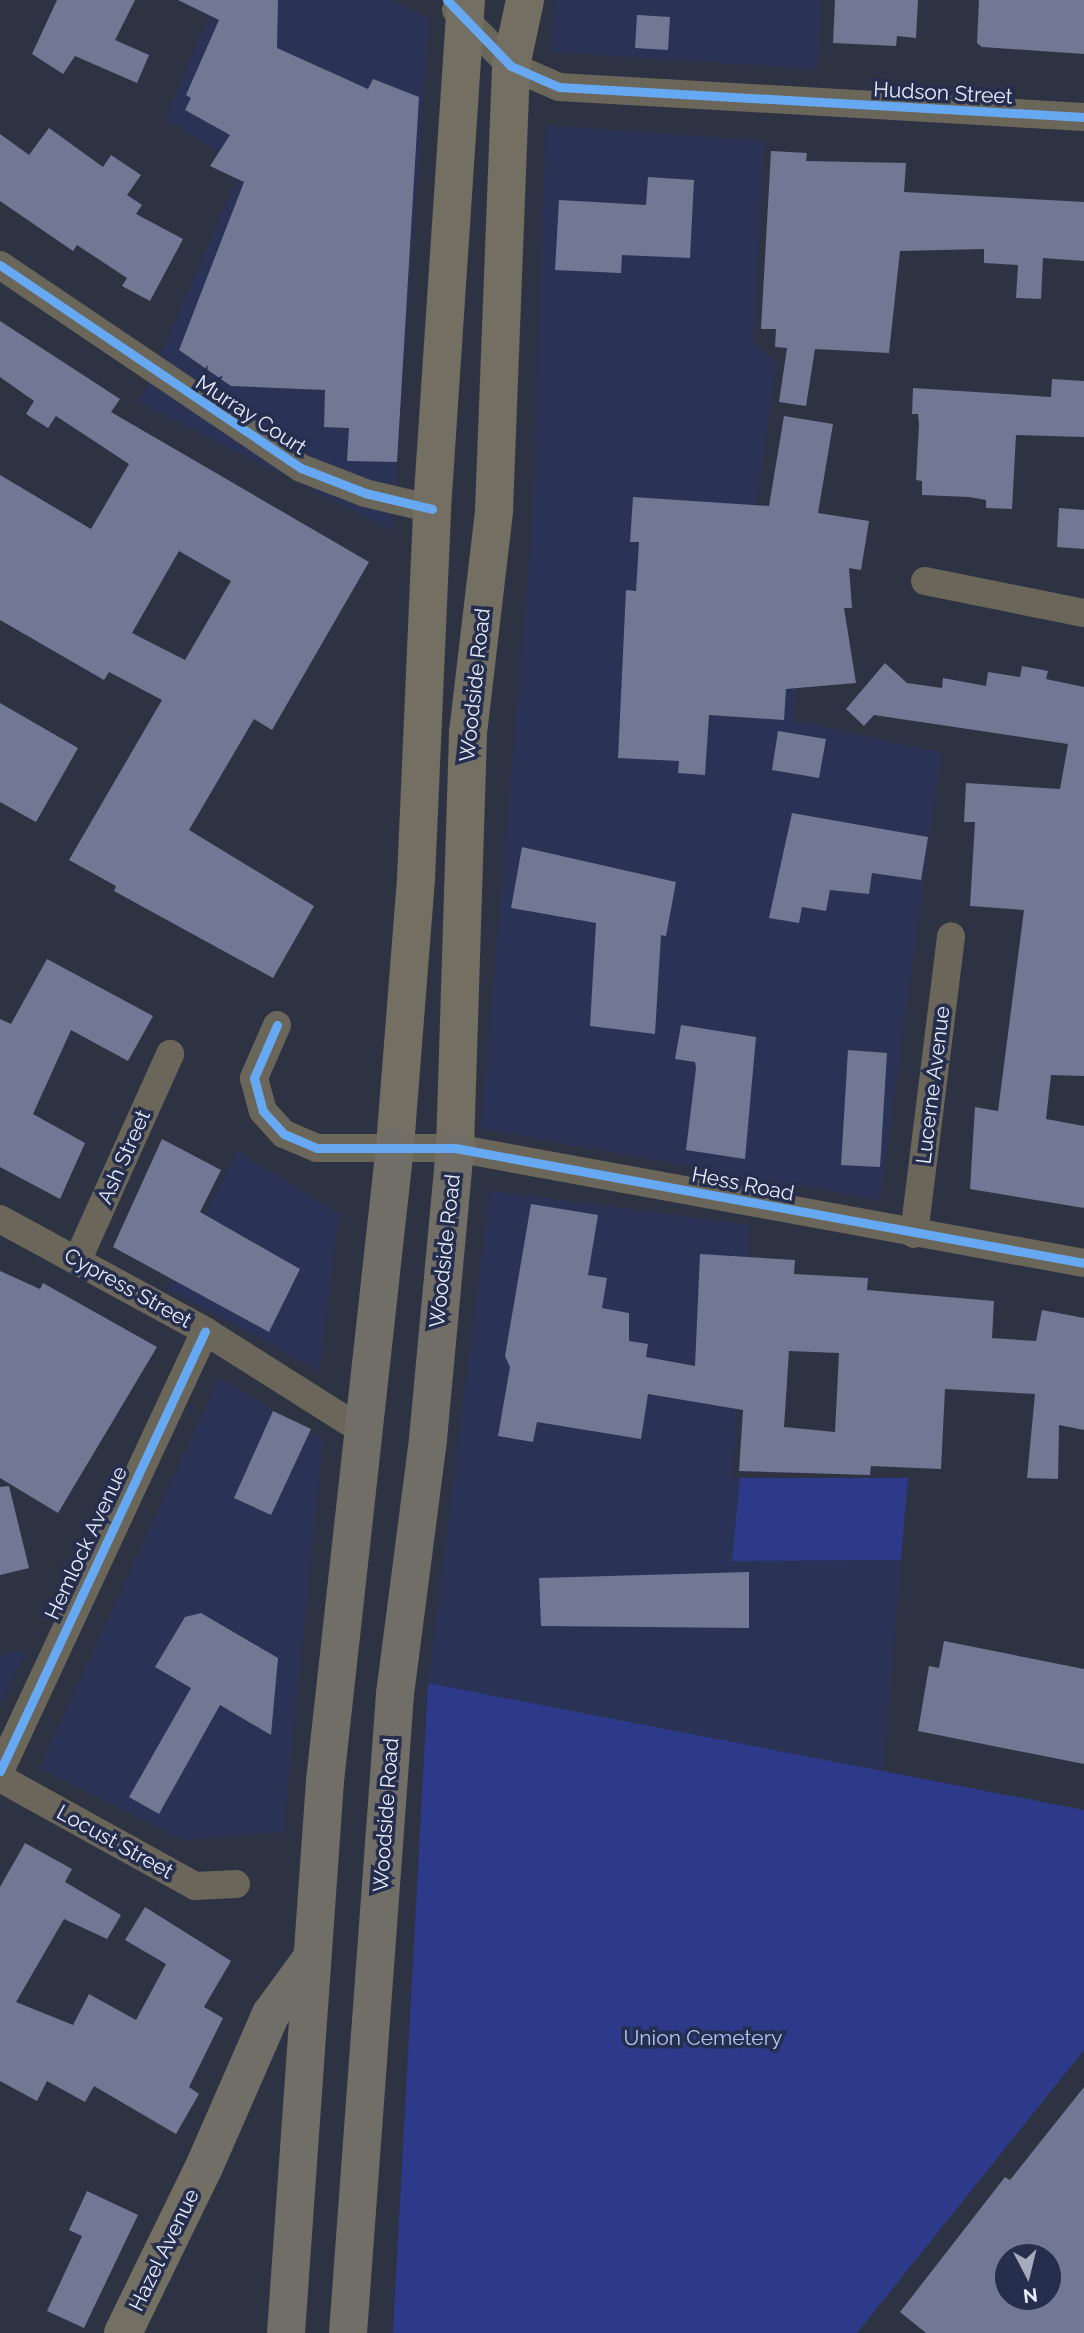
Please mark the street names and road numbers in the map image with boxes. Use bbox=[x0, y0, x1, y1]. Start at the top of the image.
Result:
street label: Hudson Street bbox=[873, 77, 1013, 109]
street label: Murray Court bbox=[191, 370, 311, 460]
street label: Woodside Road bbox=[454, 607, 496, 763]
street label: Lucerne Avenue bbox=[911, 1004, 955, 1166]
street label: Ash Street bbox=[92, 1106, 156, 1208]
street label: Hess Road bbox=[690, 1162, 796, 1206]
street label: Woodside Road bbox=[424, 1173, 466, 1329]
street label: Cypress Street bbox=[60, 1243, 196, 1333]
street label: Hemlock Avenue bbox=[39, 1462, 133, 1624]
street label: Woodside Road bbox=[368, 1737, 404, 1893]
street label: Locust Street bbox=[52, 1800, 178, 1884]
street label: Hazel Avenue bbox=[123, 2184, 205, 2316]

